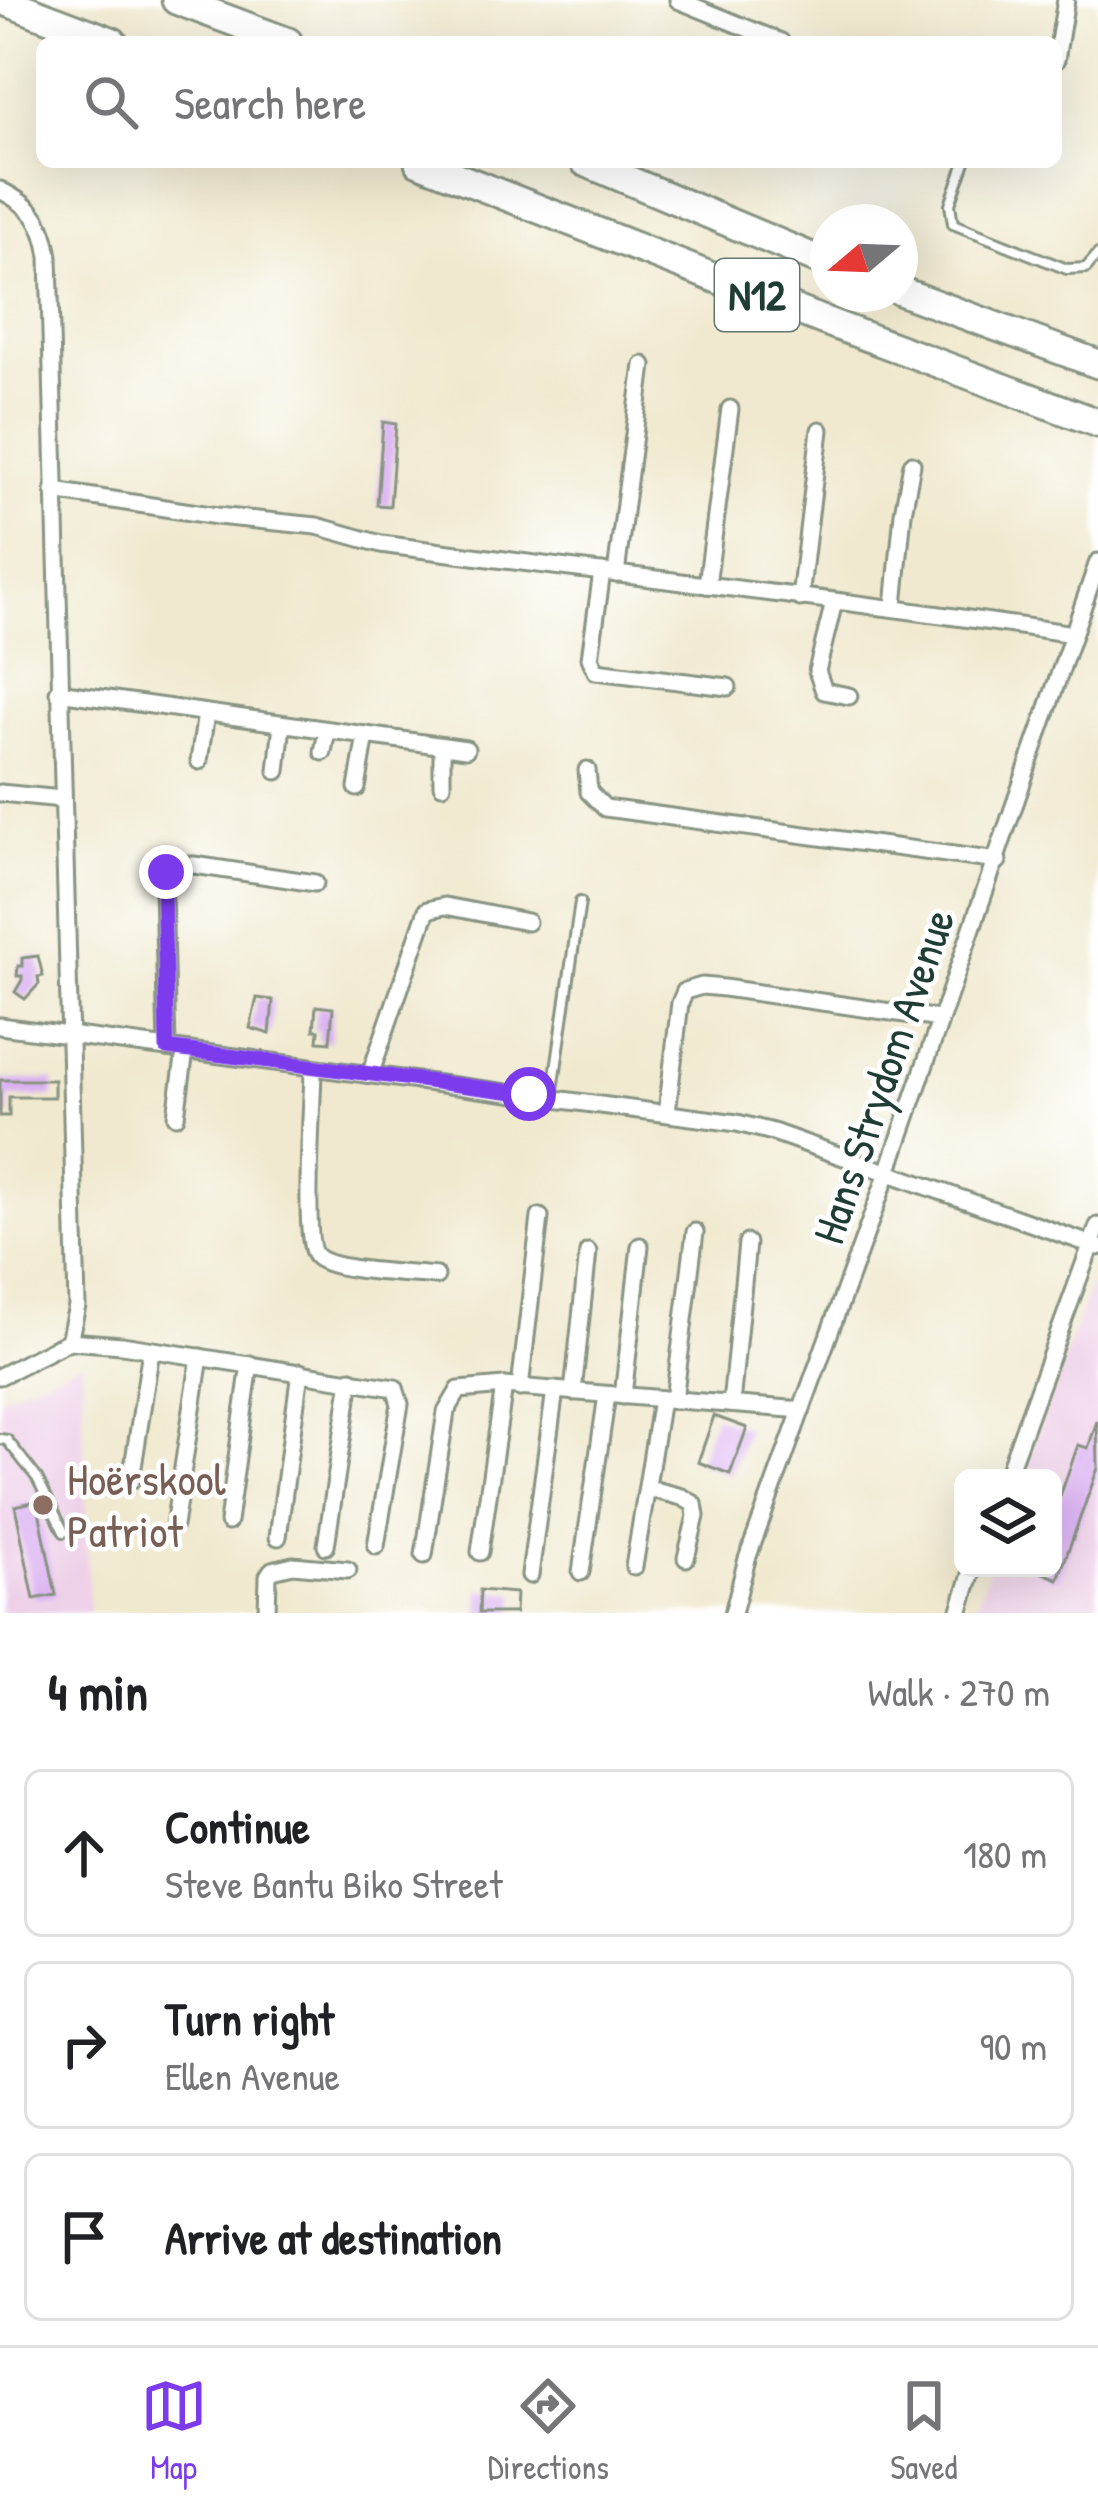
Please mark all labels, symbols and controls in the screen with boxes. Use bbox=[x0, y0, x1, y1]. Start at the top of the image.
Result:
search box bbox=[36, 36, 1062, 168]
icon: search bbox=[78, 69, 144, 135]
text: Search here bbox=[174, 72, 366, 133]
north arrow bbox=[810, 204, 918, 312]
road number: N12 bbox=[715, 259, 799, 331]
route end bbox=[139, 845, 193, 899]
street label: Hans Strydom Avenue bbox=[797, 900, 968, 1251]
route start bbox=[502, 1067, 556, 1121]
place label: Hoërskool Patriot bbox=[67, 1448, 226, 1561]
map controls bbox=[954, 1469, 1062, 1577]
button: layers bbox=[954, 1469, 1062, 1577]
marker: Hoërskool Patriot bbox=[30, 1492, 56, 1518]
text: 4 min bbox=[48, 1657, 148, 1726]
text: Walk · 270 m bbox=[868, 1665, 1050, 1718]
text: Continue bbox=[165, 1796, 310, 1857]
icon: ahead bbox=[51, 1820, 117, 1886]
text: 180 m bbox=[963, 1827, 1047, 1880]
text: Steve Bantu Biko Street bbox=[165, 1857, 503, 1910]
text: Turn right bbox=[165, 1988, 334, 2049]
icon: right bbox=[51, 2012, 117, 2078]
text: 90 m bbox=[980, 2019, 1047, 2072]
text: Ellen Avenue bbox=[165, 2049, 340, 2102]
icon: arrive bbox=[51, 2204, 117, 2270]
text: Arrive at destination bbox=[165, 2207, 502, 2268]
tab: Map bbox=[141, 2373, 207, 2489]
tab: Directions bbox=[488, 2373, 609, 2489]
tab: Saved bbox=[890, 2373, 957, 2489]

